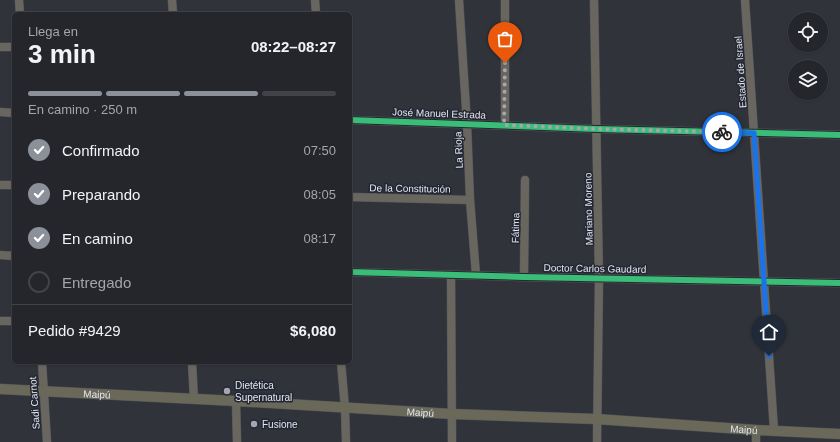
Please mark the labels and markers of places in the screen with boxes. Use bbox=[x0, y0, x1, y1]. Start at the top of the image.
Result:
pin bbox=[488, 22, 522, 63]
pin bbox=[752, 315, 786, 356]
place label: Dietética Supernatural bbox=[235, 380, 292, 403]
marker: Dietética Supernatural bbox=[222, 386, 232, 396]
marker: Fusione bbox=[249, 419, 259, 429]
place label: Fusione bbox=[262, 419, 298, 430]

